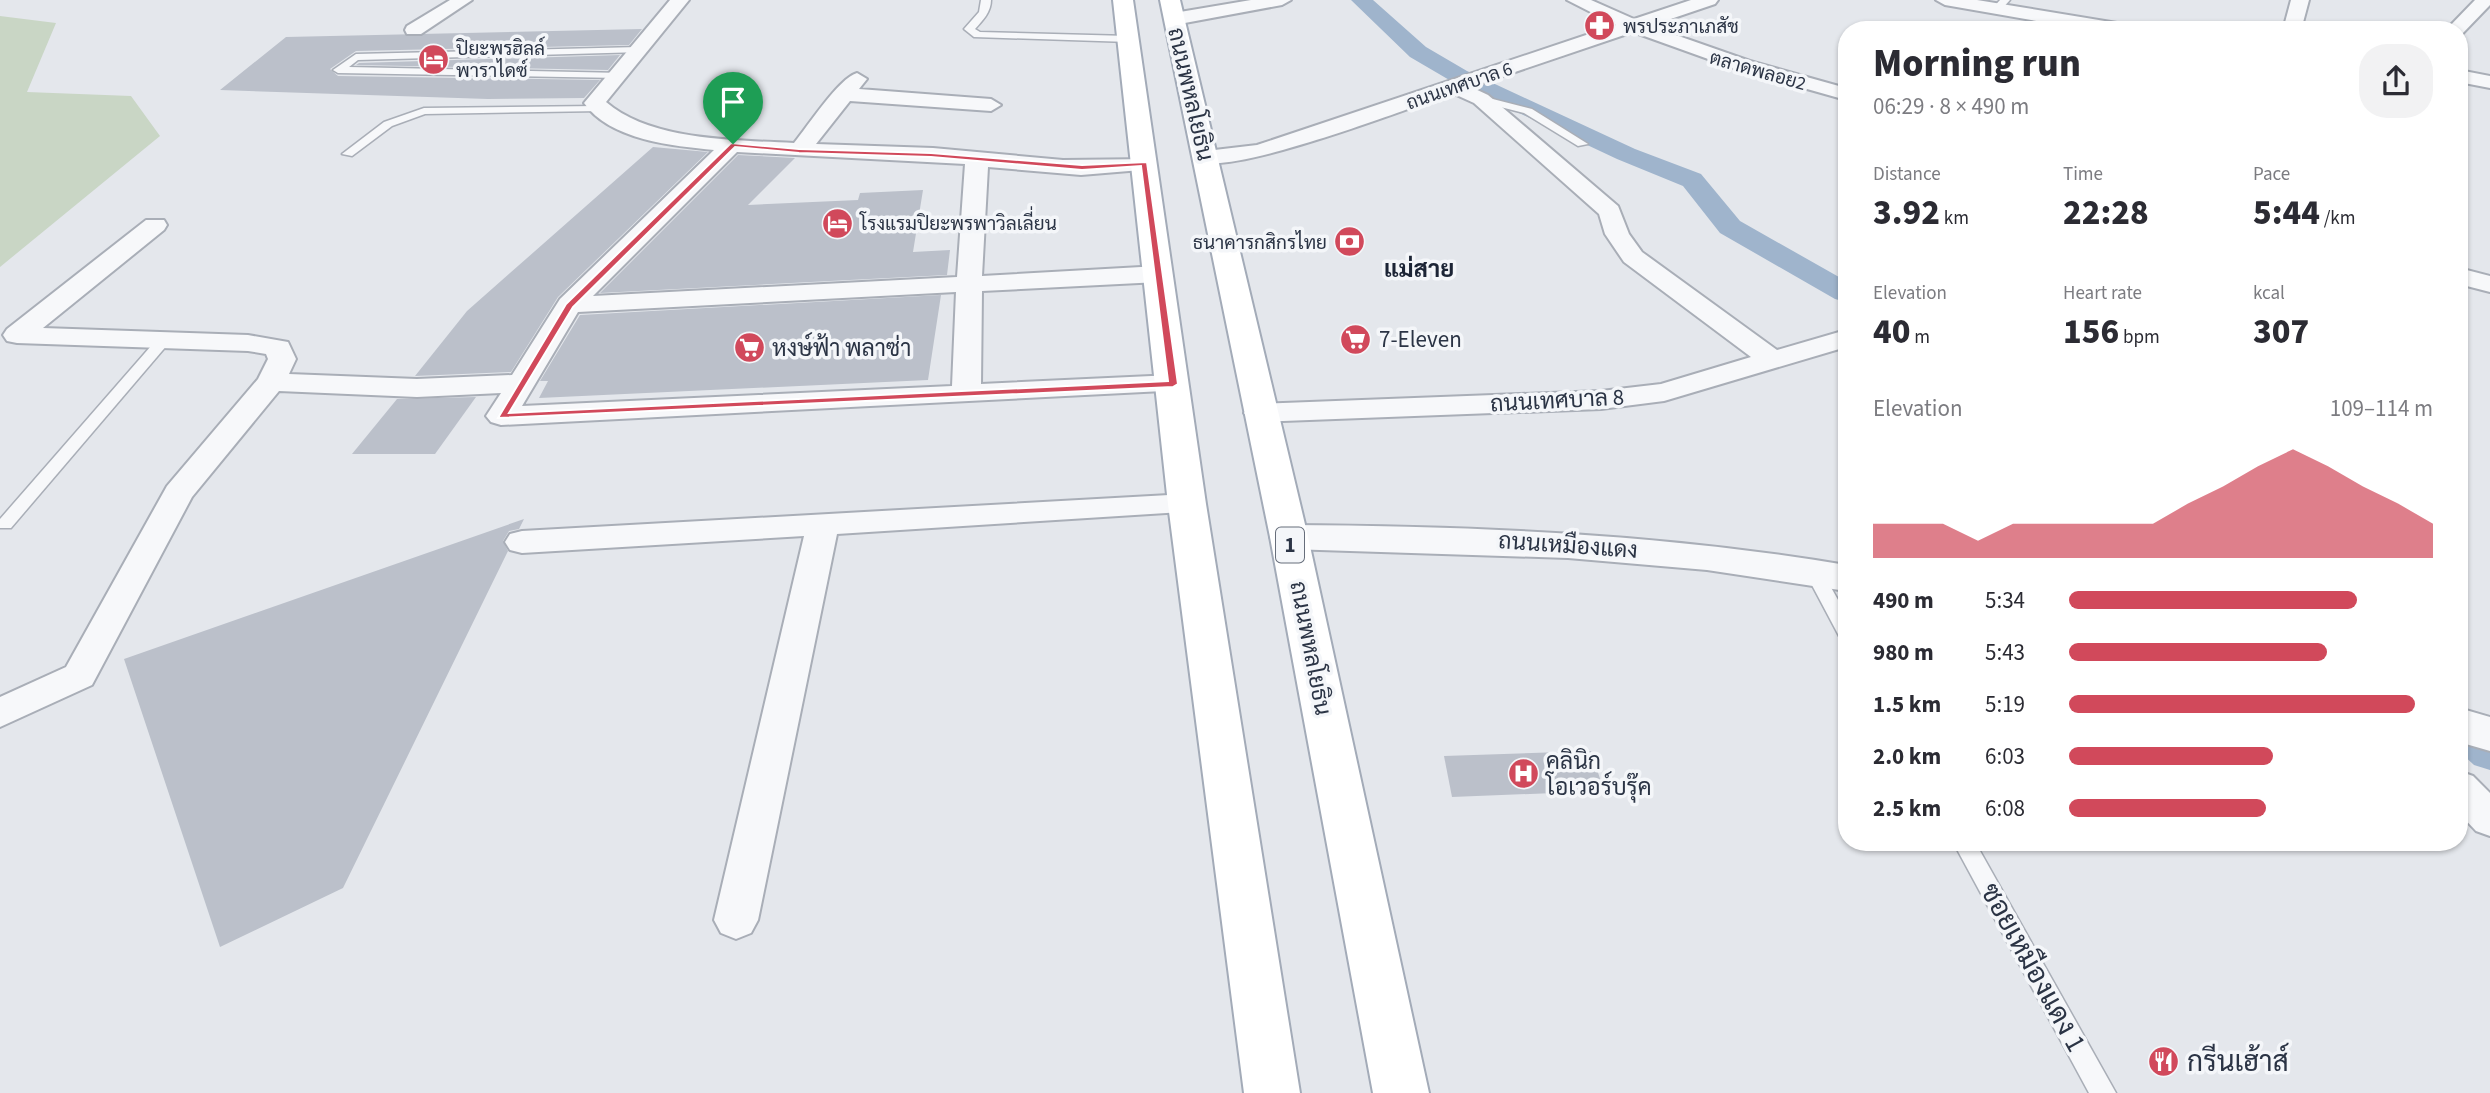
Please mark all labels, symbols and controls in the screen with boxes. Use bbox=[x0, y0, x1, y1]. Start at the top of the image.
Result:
pharmacy icon: พรประภาเภสัช bbox=[1583, 9, 1617, 43]
place label: พรประภาเภสัช bbox=[1623, 14, 1739, 41]
street label: ถนนพหลโยธิน bbox=[1159, 24, 1222, 164]
place label: ปิยะพรฮิลล์ พาราไดซ์ bbox=[455, 36, 545, 85]
text: Morning run bbox=[1873, 37, 2081, 91]
hotel icon: ปิยะพรฮิลล์ พาราไดซ์ bbox=[416, 42, 450, 76]
button: share bbox=[2359, 44, 2433, 118]
street label: ตลาดพลอย2 bbox=[1706, 45, 1809, 98]
street label: ถนนเทศบาล 6 bbox=[1403, 56, 1516, 117]
pin bbox=[703, 72, 763, 144]
icon: arrive bbox=[714, 83, 752, 121]
text: 06:29 · 8 × 490 m bbox=[1873, 90, 2029, 123]
text: Distance bbox=[1873, 161, 1941, 188]
text: Time bbox=[2063, 161, 2103, 188]
text: Pace bbox=[2253, 161, 2290, 188]
text: 3.92 bbox=[1873, 188, 1940, 238]
text: 22:28 bbox=[2063, 188, 2149, 238]
text: 5:44 bbox=[2253, 188, 2320, 238]
text: km bbox=[1940, 205, 1969, 232]
text: /km bbox=[2320, 205, 2356, 232]
hotel icon: โรงแรมปิยะพรพาวิลเลี่ยน bbox=[820, 206, 854, 240]
place label: โรงแรมปิยะพรพาวิลเลี่ยน bbox=[859, 206, 1057, 238]
bank icon: ธนาคารกสิกรไทย bbox=[1333, 225, 1367, 259]
place label: ธนาคารกสิกรไทย bbox=[1193, 230, 1327, 257]
district label: แม่สาย bbox=[1384, 252, 1454, 287]
text: Elevation bbox=[1873, 280, 1947, 307]
text: Heart rate bbox=[2063, 280, 2142, 307]
text: kcal bbox=[2253, 280, 2285, 307]
text: 40 bbox=[1873, 307, 1910, 357]
text: 156 bbox=[2063, 307, 2119, 357]
text: 307 bbox=[2253, 307, 2309, 357]
supermarket icon: 7-Eleven bbox=[1339, 322, 1373, 356]
place label: 7-Eleven bbox=[1379, 323, 1462, 356]
text: m bbox=[1910, 324, 1930, 351]
text: bpm bbox=[2119, 324, 2160, 351]
supermarket icon: หงษ์ฟ้า พลาซ่า bbox=[732, 331, 766, 365]
place label: หงษ์ฟ้า พลาซ่า bbox=[772, 332, 911, 365]
street label: ถนนเทศบาล 8 bbox=[1489, 381, 1625, 420]
text: Elevation bbox=[1873, 392, 1963, 425]
text: 109–114 m bbox=[2330, 392, 2433, 425]
street label: ถนนเหมืองแดง bbox=[1497, 524, 1639, 567]
road number: 1 bbox=[1276, 528, 1304, 562]
street label: ถนนพหลโยธิน bbox=[1281, 578, 1340, 718]
text: 490 m bbox=[1873, 584, 1934, 617]
text: 5:34 bbox=[1985, 584, 2025, 617]
text: 980 m bbox=[1873, 636, 1934, 669]
text: 5:43 bbox=[1985, 636, 2025, 669]
text: 1.5 km bbox=[1873, 688, 1941, 721]
text: 5:19 bbox=[1985, 688, 2025, 721]
text: 2.0 km bbox=[1873, 740, 1941, 773]
text: 6:03 bbox=[1985, 740, 2025, 773]
place label: คลินิก โอเวอร์บรุ๊ค bbox=[1544, 745, 1652, 804]
hospital icon: คลินิก โอเวอร์บรุ๊ค bbox=[1506, 757, 1540, 791]
text: 2.5 km bbox=[1873, 792, 1941, 825]
text: 6:08 bbox=[1985, 792, 2025, 825]
street label: ซอยเหมืองแดง 1 bbox=[1970, 876, 2096, 1059]
place label: กรีนเฮ้าส์ bbox=[2187, 1042, 2289, 1082]
restaurant icon: กรีนเฮ้าส์ bbox=[2147, 1044, 2181, 1078]

